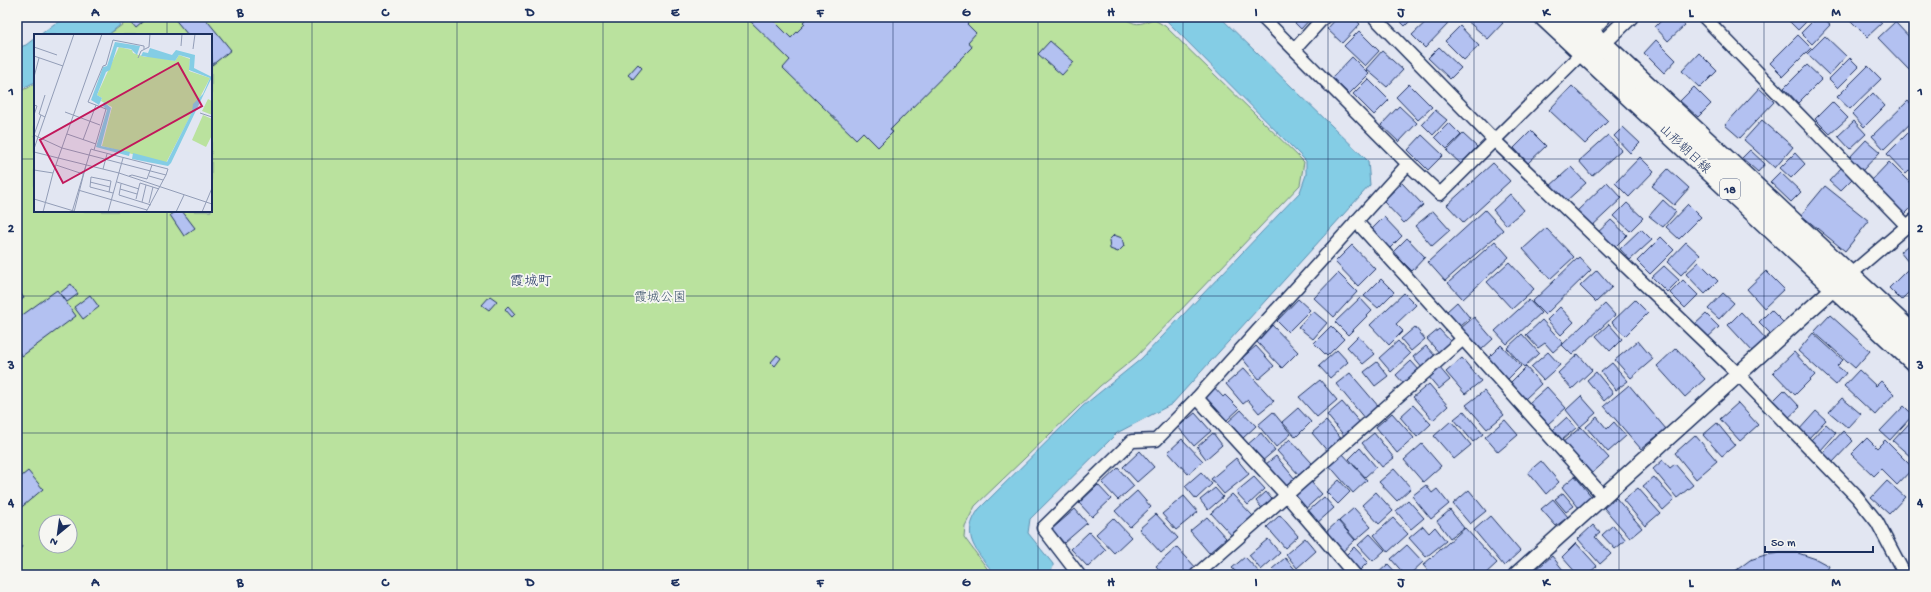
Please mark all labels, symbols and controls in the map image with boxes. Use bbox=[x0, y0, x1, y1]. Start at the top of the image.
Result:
text: A bbox=[90, 6, 100, 21]
text: B bbox=[236, 6, 245, 21]
text: C bbox=[380, 6, 390, 21]
text: D bbox=[525, 6, 535, 21]
text: E bbox=[671, 6, 680, 21]
text: F bbox=[816, 6, 825, 21]
text: G bbox=[962, 6, 971, 21]
text: H bbox=[1107, 6, 1115, 21]
text: I bbox=[1254, 6, 1258, 21]
text: J bbox=[1397, 6, 1406, 21]
text: K bbox=[1541, 6, 1551, 21]
text: L bbox=[1689, 6, 1695, 21]
text: M bbox=[1831, 6, 1841, 21]
inset map bbox=[34, 34, 212, 212]
text: 1 bbox=[7, 85, 14, 100]
text: 1 bbox=[1916, 85, 1923, 100]
street label: 山形朝日線 bbox=[1655, 121, 1715, 178]
road number: 18 bbox=[1720, 179, 1740, 199]
text: 2 bbox=[8, 222, 15, 237]
text: 2 bbox=[1917, 222, 1924, 237]
district label: 霞城町 bbox=[510, 274, 552, 291]
park label: 霞城公園 bbox=[634, 290, 686, 306]
text: 3 bbox=[7, 359, 15, 374]
text: 3 bbox=[1916, 359, 1924, 374]
text: 4 bbox=[7, 496, 15, 511]
text: 4 bbox=[1916, 496, 1924, 511]
north arrow bbox=[38, 514, 78, 554]
scale bar bbox=[1765, 528, 1873, 554]
text: N bbox=[48, 534, 60, 548]
text: 50 m bbox=[1771, 537, 1796, 551]
text: A bbox=[90, 576, 100, 591]
text: B bbox=[236, 576, 245, 591]
text: C bbox=[380, 576, 390, 591]
text: D bbox=[525, 576, 535, 591]
text: E bbox=[671, 576, 680, 591]
text: F bbox=[816, 576, 825, 591]
text: G bbox=[962, 576, 971, 591]
text: H bbox=[1107, 576, 1115, 591]
text: I bbox=[1254, 576, 1258, 591]
text: J bbox=[1397, 576, 1406, 591]
text: K bbox=[1541, 576, 1551, 591]
text: L bbox=[1689, 576, 1695, 591]
text: M bbox=[1831, 576, 1841, 591]

